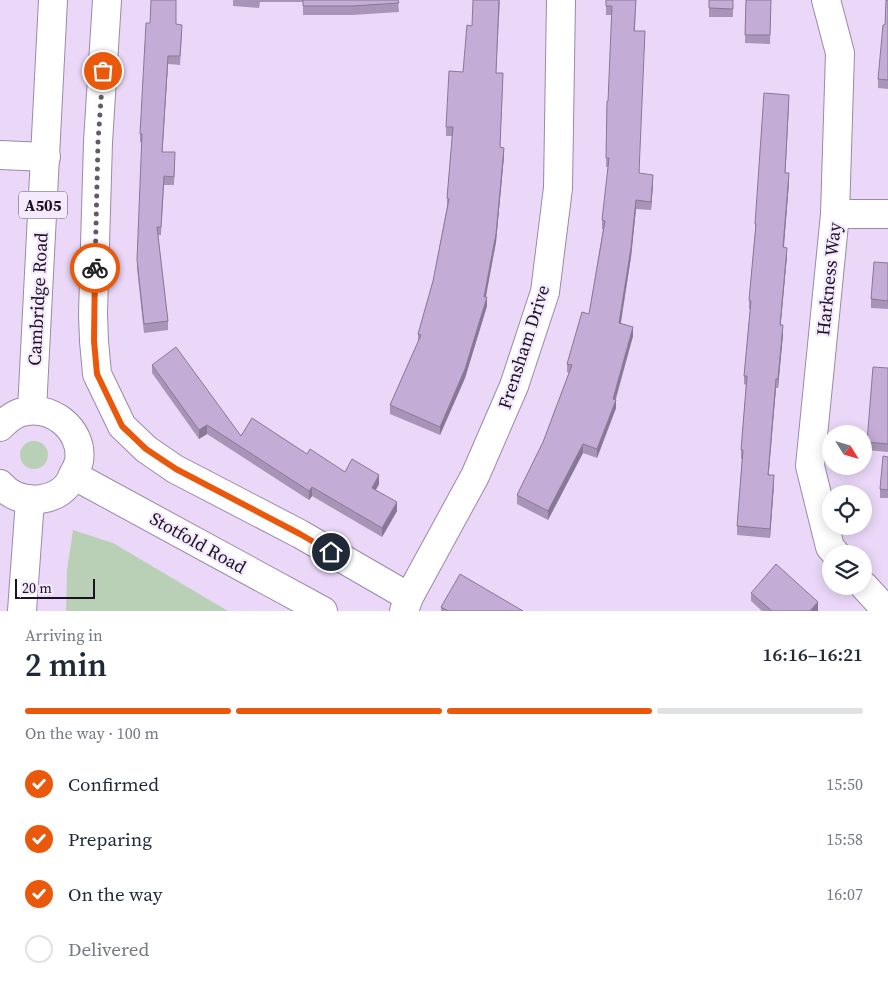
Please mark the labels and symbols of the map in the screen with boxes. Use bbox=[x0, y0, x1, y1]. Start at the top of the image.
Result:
pin bbox=[82, 50, 124, 92]
road number: A505 bbox=[19, 192, 67, 218]
street label: Harkness Way bbox=[810, 220, 847, 337]
street label: Cambridge Road bbox=[22, 232, 53, 366]
courier bbox=[70, 243, 120, 293]
street label: Frensham Drive bbox=[492, 282, 555, 412]
north arrow bbox=[822, 425, 872, 475]
street label: Stotfold Road bbox=[145, 506, 251, 579]
pin bbox=[310, 531, 352, 573]
scale bar bbox=[15, 576, 95, 599]

